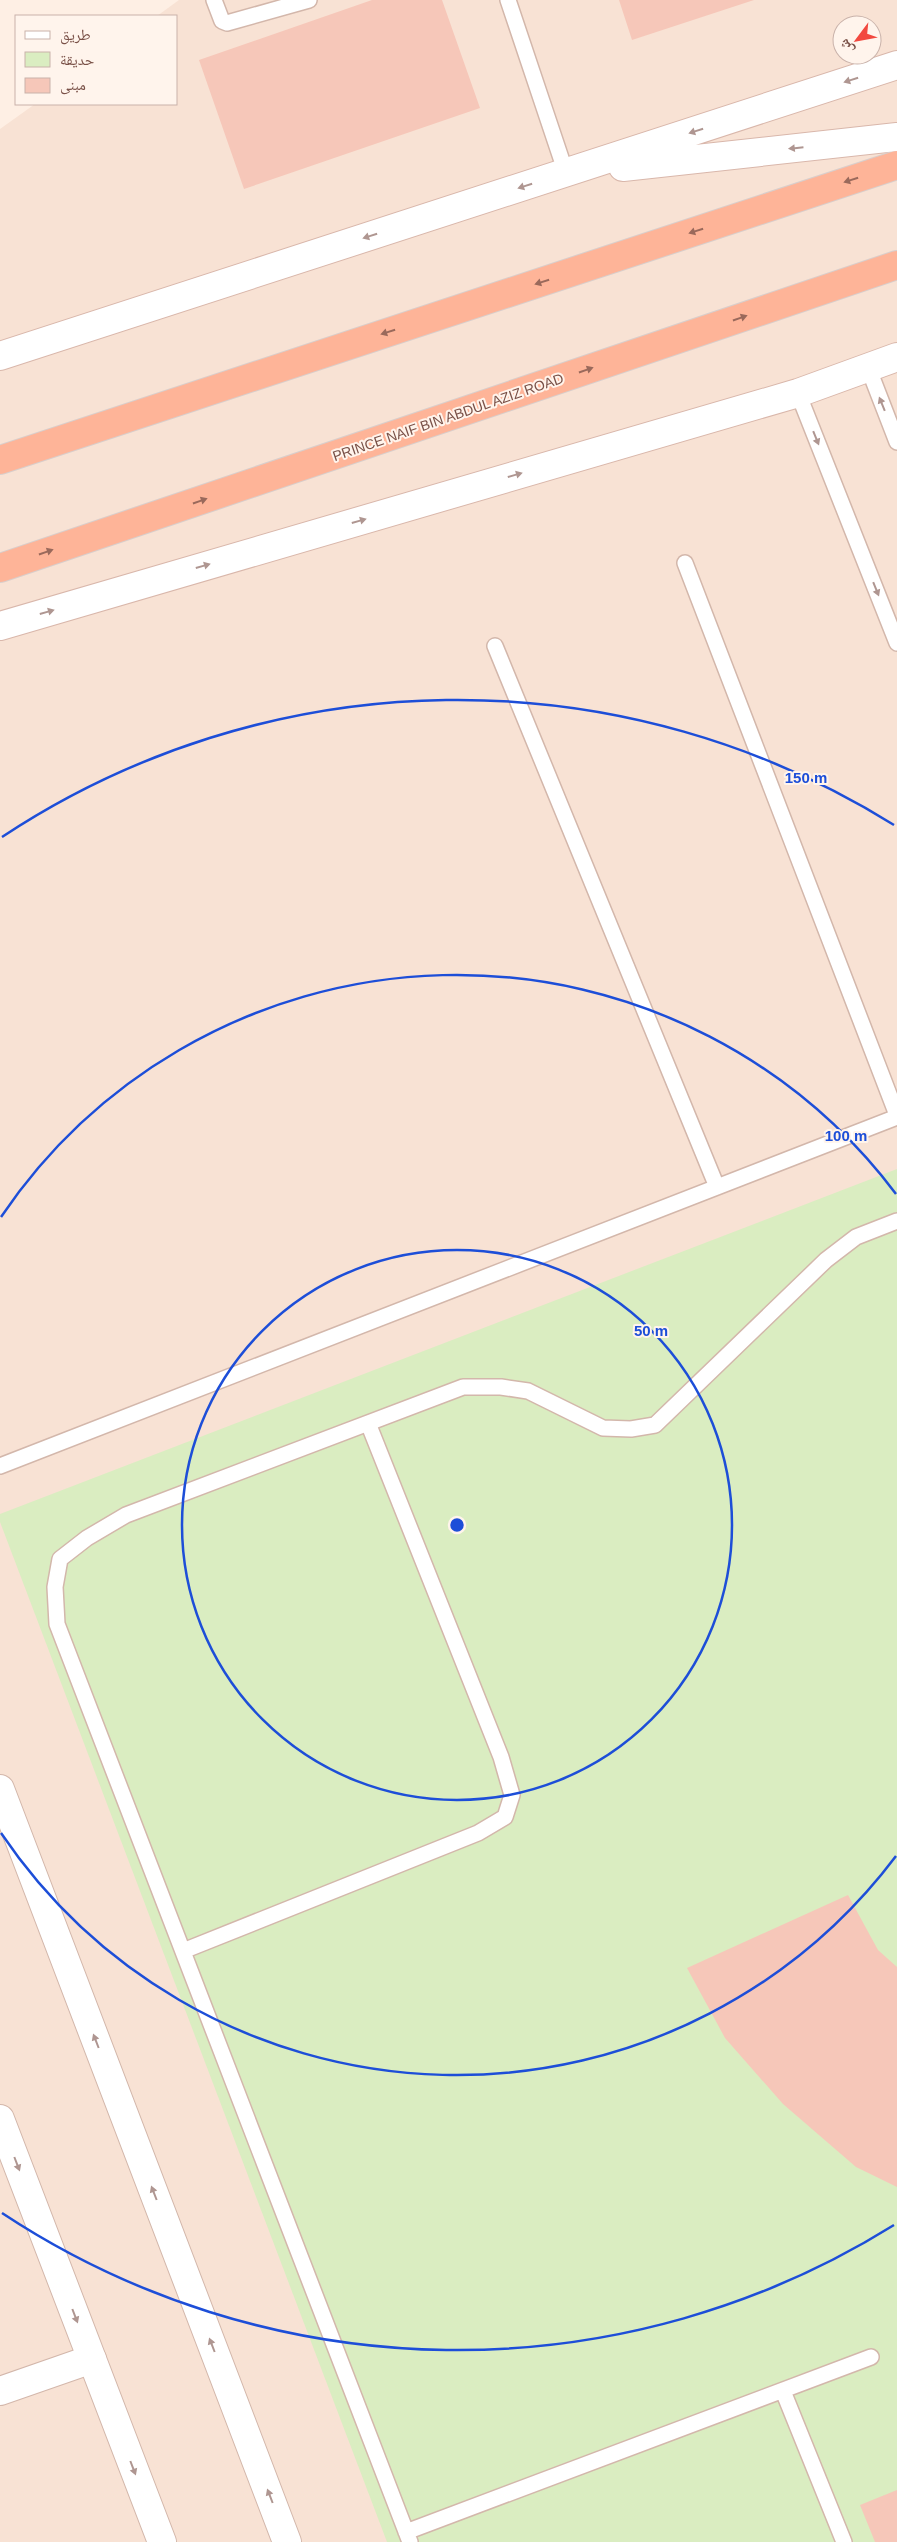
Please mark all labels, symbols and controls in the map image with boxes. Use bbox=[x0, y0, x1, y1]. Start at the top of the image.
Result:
legend bbox=[15, 15, 178, 105]
north arrow bbox=[832, 15, 882, 65]
text: طريق bbox=[60, 26, 91, 45]
text: ش bbox=[835, 36, 858, 57]
text: حديقة bbox=[60, 51, 95, 68]
text: مبنى bbox=[60, 76, 86, 95]
one-way arrow bbox=[843, 77, 858, 85]
one-way arrow bbox=[688, 127, 703, 135]
one-way arrow bbox=[788, 144, 804, 152]
one-way arrow bbox=[843, 177, 858, 184]
one-way arrow bbox=[517, 182, 532, 190]
one-way arrow bbox=[689, 228, 704, 235]
one-way arrow bbox=[363, 233, 378, 241]
one-way arrow bbox=[534, 278, 549, 286]
one-way arrow bbox=[733, 314, 748, 322]
one-way arrow bbox=[380, 329, 395, 336]
one-way arrow bbox=[579, 366, 594, 373]
street label: PRINCE NAIF BIN ABDUL AZIZ ROAD bbox=[331, 370, 565, 464]
one-way arrow bbox=[878, 397, 885, 412]
one-way arrow bbox=[812, 431, 820, 446]
one-way arrow bbox=[507, 471, 522, 479]
one-way arrow bbox=[193, 496, 208, 504]
one-way arrow bbox=[351, 516, 366, 524]
one-way arrow bbox=[39, 548, 54, 556]
one-way arrow bbox=[195, 562, 210, 570]
one-way arrow bbox=[873, 582, 880, 597]
one-way arrow bbox=[39, 607, 54, 615]
text: 150 m bbox=[785, 769, 827, 786]
text: 100 m bbox=[825, 1127, 867, 1144]
text: 50 m bbox=[634, 1322, 668, 1339]
centre of rings bbox=[448, 1516, 466, 1534]
one-way arrow bbox=[92, 2033, 100, 2048]
one-way arrow bbox=[13, 2157, 21, 2172]
one-way arrow bbox=[150, 2185, 158, 2200]
one-way arrow bbox=[71, 2309, 79, 2324]
one-way arrow bbox=[208, 2337, 215, 2352]
one-way arrow bbox=[129, 2461, 137, 2476]
one-way arrow bbox=[266, 2489, 273, 2504]

